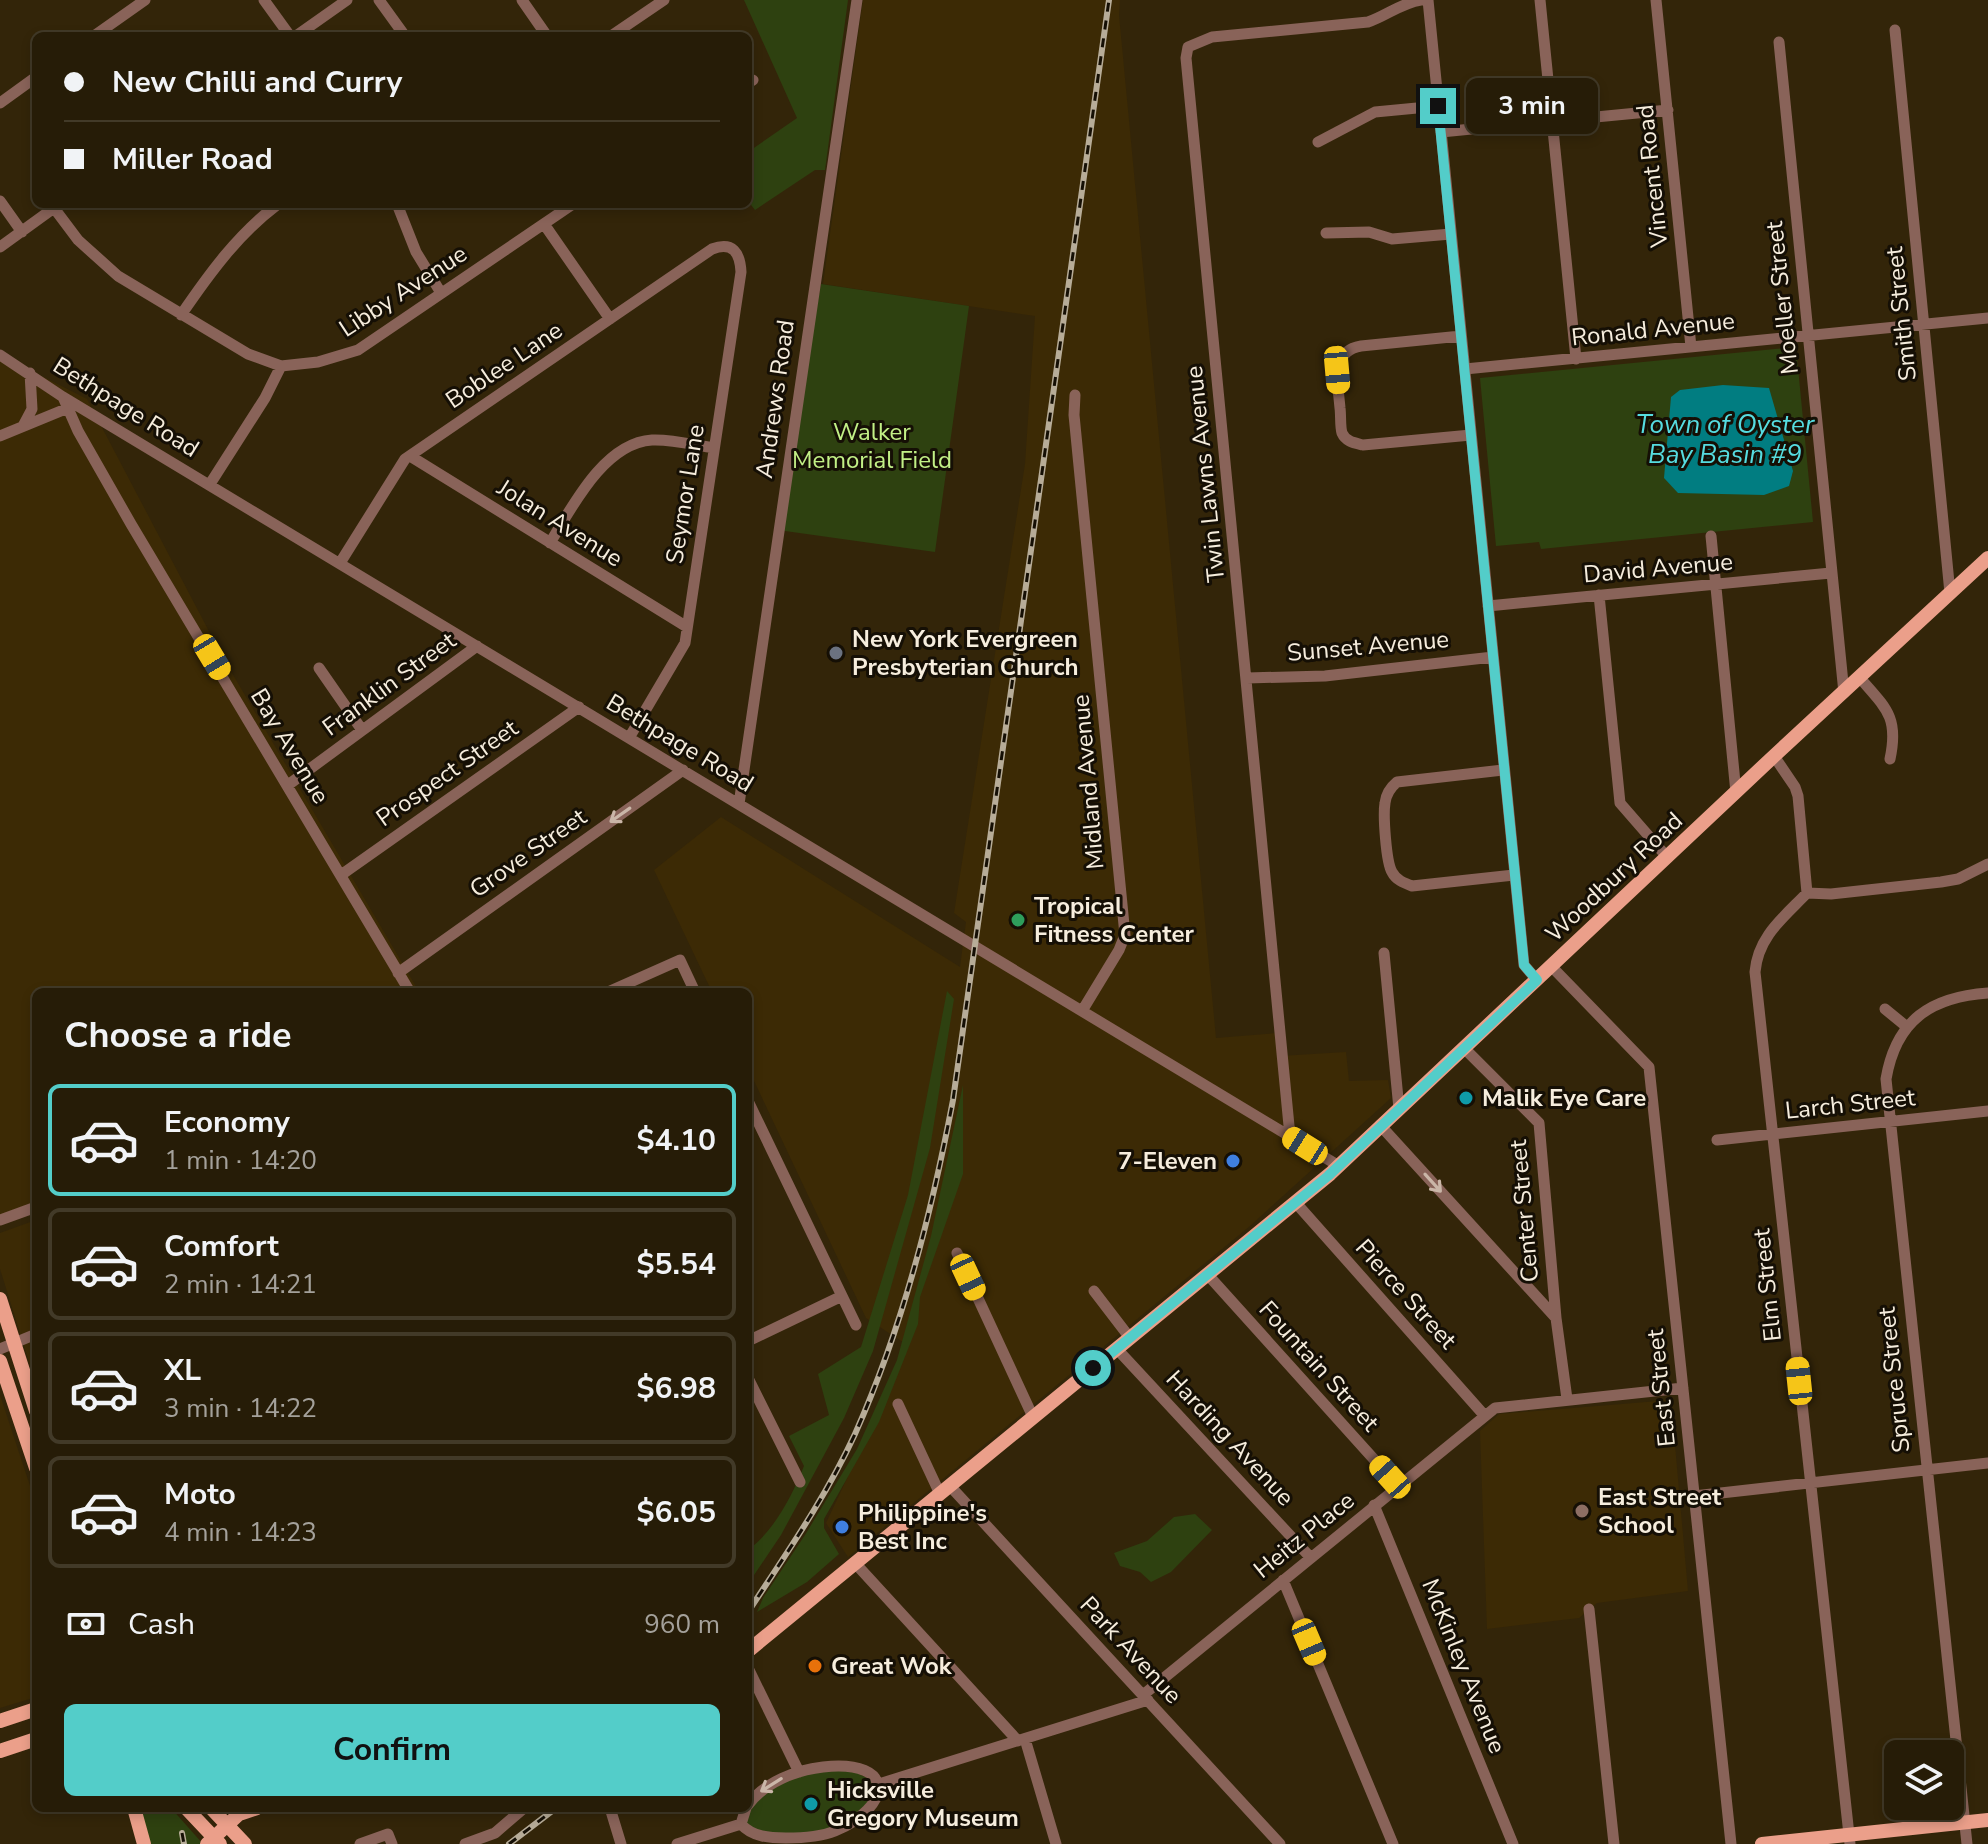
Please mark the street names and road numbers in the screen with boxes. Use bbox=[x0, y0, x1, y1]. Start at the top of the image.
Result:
street label: Vincent Road bbox=[1629, 103, 1676, 250]
street label: Moeller Street bbox=[1758, 219, 1806, 376]
street label: Libby Avenue bbox=[333, 238, 473, 344]
street label: Smith Street bbox=[1878, 245, 1924, 383]
street label: Ronald Avenue bbox=[1570, 304, 1736, 354]
street label: Boblee Lane bbox=[439, 314, 569, 416]
street label: Andrews Road bbox=[748, 318, 802, 480]
street label: Bethpage Road bbox=[47, 349, 205, 465]
street label: Twin Lawns Avenue bbox=[1178, 364, 1232, 584]
street label: Seymor Lane bbox=[658, 422, 712, 566]
street label: Jolan Avenue bbox=[490, 471, 629, 574]
street label: David Avenue bbox=[1582, 546, 1734, 590]
street label: Sunset Avenue bbox=[1286, 623, 1450, 669]
street label: Franklin Street bbox=[316, 624, 463, 743]
street label: Bay Avenue bbox=[243, 682, 337, 810]
street label: Bethpage Road bbox=[600, 686, 760, 800]
street label: Midland Avenue bbox=[1064, 693, 1112, 871]
street label: Prospect Street bbox=[370, 712, 525, 834]
street label: Grove Street bbox=[463, 801, 593, 905]
street label: Woodbury Road bbox=[1538, 805, 1690, 949]
street label: Larch Street bbox=[1783, 1081, 1917, 1127]
street label: Center Street bbox=[1502, 1138, 1546, 1284]
street label: Elm Street bbox=[1745, 1226, 1789, 1343]
street label: Pierce Street bbox=[1348, 1232, 1464, 1356]
street label: Fountain Street bbox=[1252, 1294, 1387, 1438]
street label: Spruce Street bbox=[1870, 1305, 1918, 1454]
street label: East Street bbox=[1639, 1327, 1683, 1448]
street label: Harding Avenue bbox=[1159, 1363, 1301, 1513]
street label: Heitz Place bbox=[1247, 1485, 1361, 1585]
street label: McKinley Avenue bbox=[1414, 1574, 1514, 1758]
street label: Park Avenue bbox=[1073, 1589, 1189, 1711]

